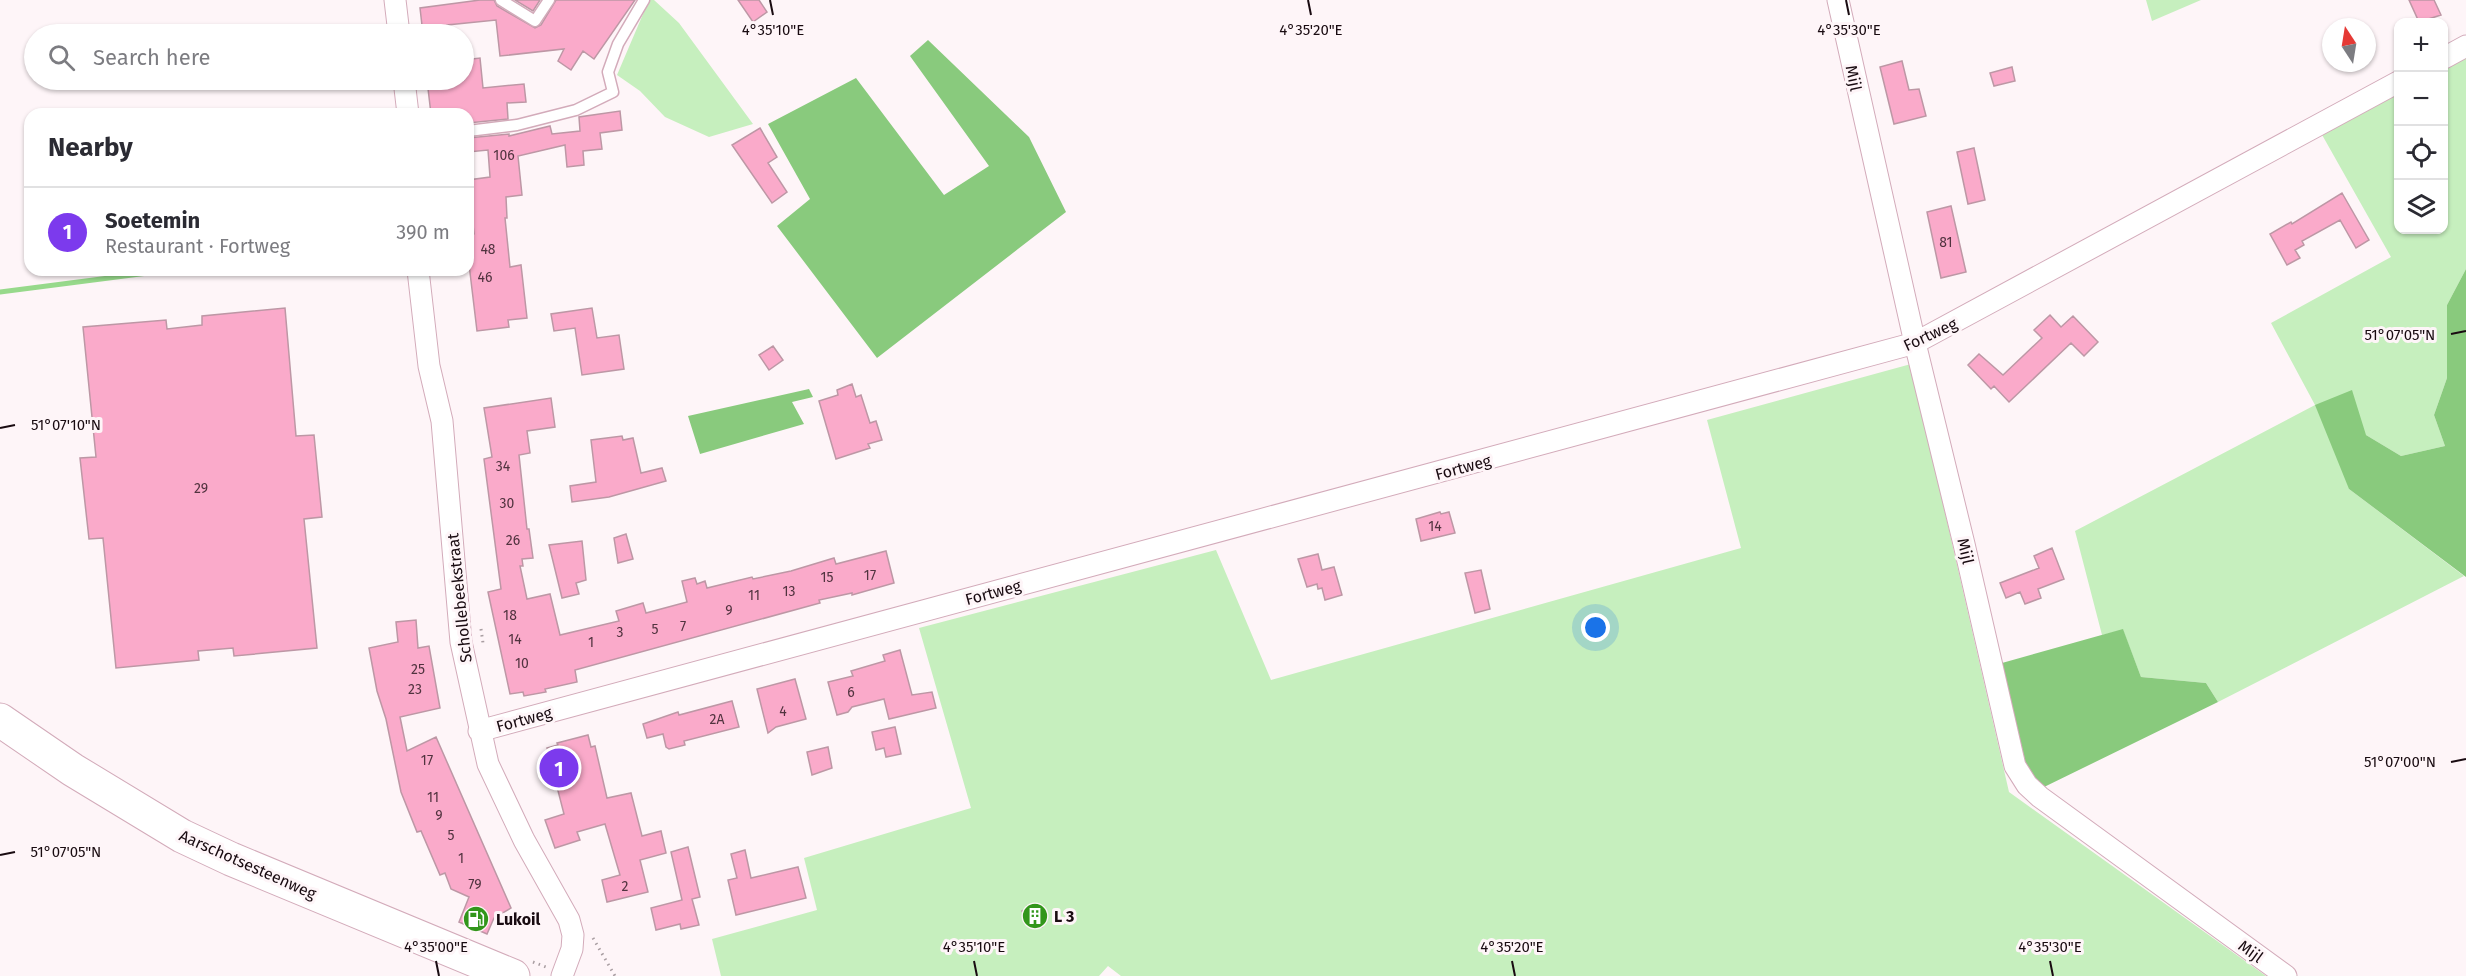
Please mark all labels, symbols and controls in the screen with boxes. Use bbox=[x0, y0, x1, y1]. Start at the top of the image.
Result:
north arrow bbox=[2322, 18, 2376, 72]
map controls bbox=[2394, 18, 2448, 234]
button: + bbox=[2394, 18, 2448, 72]
text: 4°35'10"E bbox=[742, 21, 804, 39]
text: 4°35'20"E bbox=[1279, 21, 1343, 39]
text: 4°35'30"E bbox=[1817, 21, 1881, 39]
search box bbox=[24, 24, 474, 90]
icon: search bbox=[45, 41, 78, 74]
text: Search here bbox=[93, 44, 211, 71]
street label: Mijl bbox=[1842, 63, 1866, 93]
button: − bbox=[2394, 72, 2448, 126]
button: locate bbox=[2394, 126, 2448, 180]
text: Nearby bbox=[48, 132, 133, 163]
house number: 106 bbox=[493, 147, 515, 164]
button: layers bbox=[2394, 180, 2448, 234]
text: Soetemin bbox=[105, 207, 200, 234]
text: 1 bbox=[63, 220, 72, 244]
text: 390 m bbox=[396, 220, 450, 244]
text: Restaurant · Fortweg bbox=[105, 234, 290, 258]
house number: 81 bbox=[1939, 234, 1953, 251]
house number: 48 bbox=[480, 241, 496, 258]
house number: 46 bbox=[478, 269, 492, 286]
street label: Fortweg bbox=[1900, 313, 1961, 355]
text: 51°07'05"N bbox=[2365, 326, 2435, 344]
text: 51°07'10"N bbox=[31, 416, 101, 434]
street label: Fortweg bbox=[1433, 451, 1494, 484]
house number: 34 bbox=[496, 458, 511, 475]
house number: 29 bbox=[194, 480, 208, 497]
house number: 30 bbox=[500, 495, 515, 512]
house number: 14 bbox=[1428, 518, 1442, 535]
street label: Schollebeekstraat bbox=[443, 532, 476, 664]
house number: 26 bbox=[506, 532, 520, 549]
street label: Mijl bbox=[1953, 536, 1978, 566]
house number: 17 bbox=[864, 567, 876, 584]
house number: 15 bbox=[820, 569, 834, 586]
street label: Fortweg bbox=[963, 576, 1024, 609]
house number: 13 bbox=[782, 583, 796, 600]
house number: 11 bbox=[748, 587, 760, 604]
house number: 9 bbox=[725, 602, 733, 619]
house number: 18 bbox=[503, 607, 517, 624]
your location bbox=[1581, 613, 1610, 642]
house number: 7 bbox=[680, 618, 686, 635]
house number: 5 bbox=[651, 621, 659, 638]
house number: 3 bbox=[617, 624, 624, 641]
house number: 14 bbox=[508, 631, 522, 648]
house number: 1 bbox=[588, 634, 594, 651]
house number: 10 bbox=[515, 655, 529, 672]
house number: 25 bbox=[411, 661, 425, 678]
house number: 23 bbox=[408, 681, 422, 698]
house number: 6 bbox=[847, 684, 855, 701]
street label: Fortweg bbox=[494, 703, 555, 736]
house number: 4 bbox=[779, 703, 787, 720]
house number: 2A bbox=[710, 711, 724, 728]
pin: 1 bbox=[540, 746, 578, 790]
house number: 17 bbox=[421, 752, 433, 769]
text: 51°07'00"N bbox=[2364, 753, 2436, 771]
house number: 11 bbox=[427, 789, 439, 806]
house number: 9 bbox=[435, 807, 443, 824]
street label: Aarschotsesteenweg bbox=[176, 826, 320, 904]
house number: 5 bbox=[447, 827, 455, 844]
text: 51°07'05"N bbox=[31, 843, 101, 861]
house number: 1 bbox=[458, 850, 464, 867]
house number: 79 bbox=[468, 876, 482, 893]
house number: 2 bbox=[622, 878, 629, 895]
building icon: L 3 bbox=[1020, 901, 1050, 931]
fuel station icon: Lukoil bbox=[461, 904, 491, 934]
place label: L 3 bbox=[1054, 907, 1074, 926]
place label: Lukoil bbox=[496, 910, 541, 929]
street label: Mijl bbox=[2235, 936, 2267, 967]
text: 4°35'00"E bbox=[404, 938, 468, 956]
text: 4°35'10"E bbox=[943, 938, 1005, 956]
text: 4°35'20"E bbox=[1480, 938, 1544, 956]
text: 4°35'30"E bbox=[2018, 938, 2082, 956]

